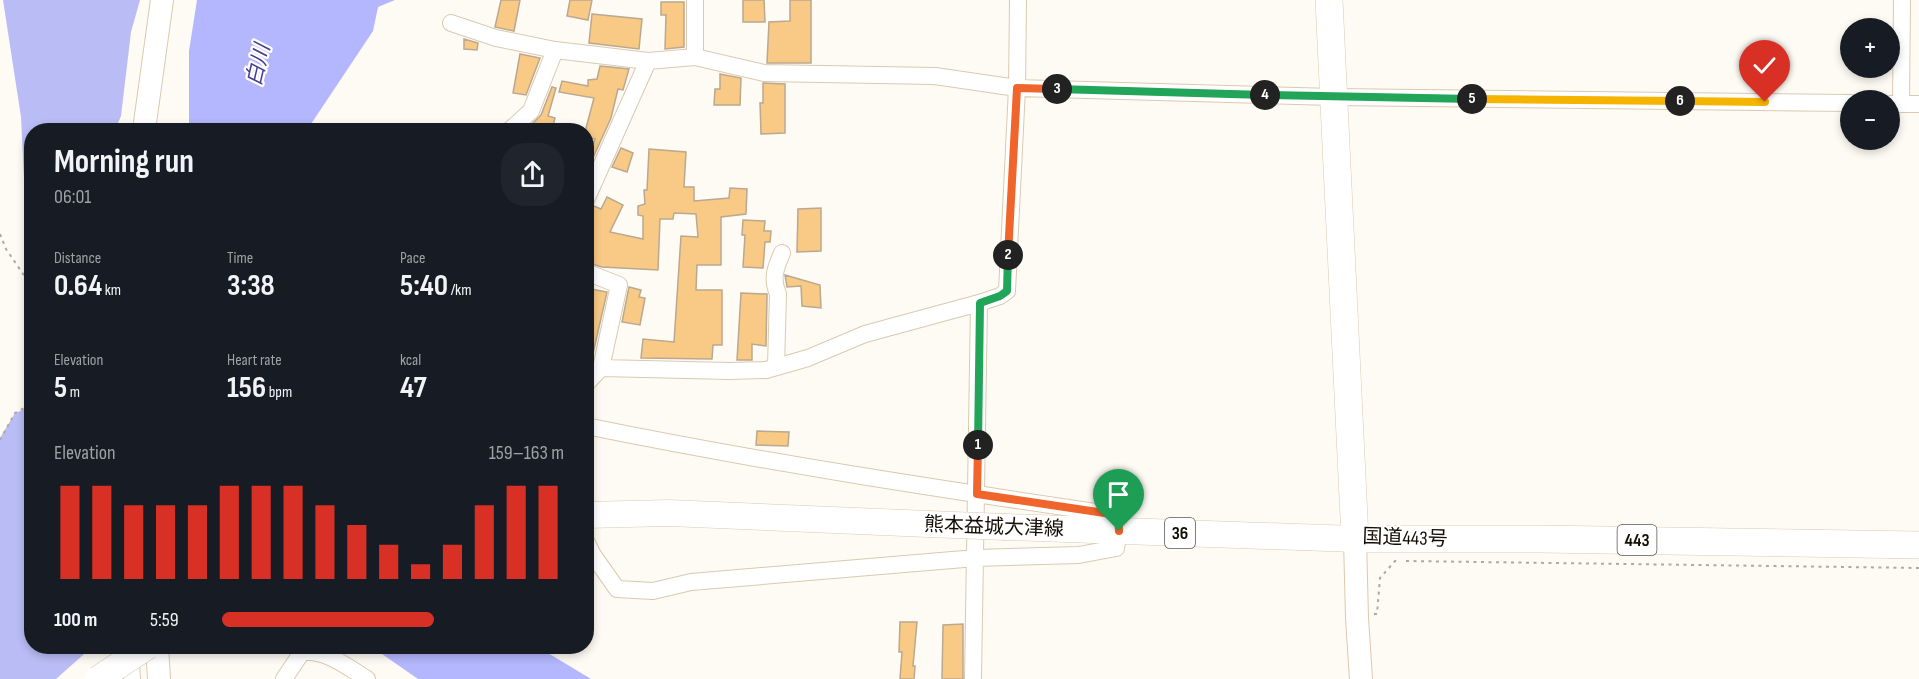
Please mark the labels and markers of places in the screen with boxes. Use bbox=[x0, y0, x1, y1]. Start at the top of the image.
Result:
pin bbox=[1739, 40, 1790, 102]
pin: 3 bbox=[1042, 74, 1072, 104]
pin: 4 bbox=[1250, 80, 1280, 110]
pin: 5 bbox=[1457, 84, 1487, 114]
pin: 6 bbox=[1665, 86, 1695, 116]
pin: 2 bbox=[993, 240, 1023, 270]
pin: 1 bbox=[963, 430, 993, 460]
pin bbox=[1093, 469, 1144, 531]

